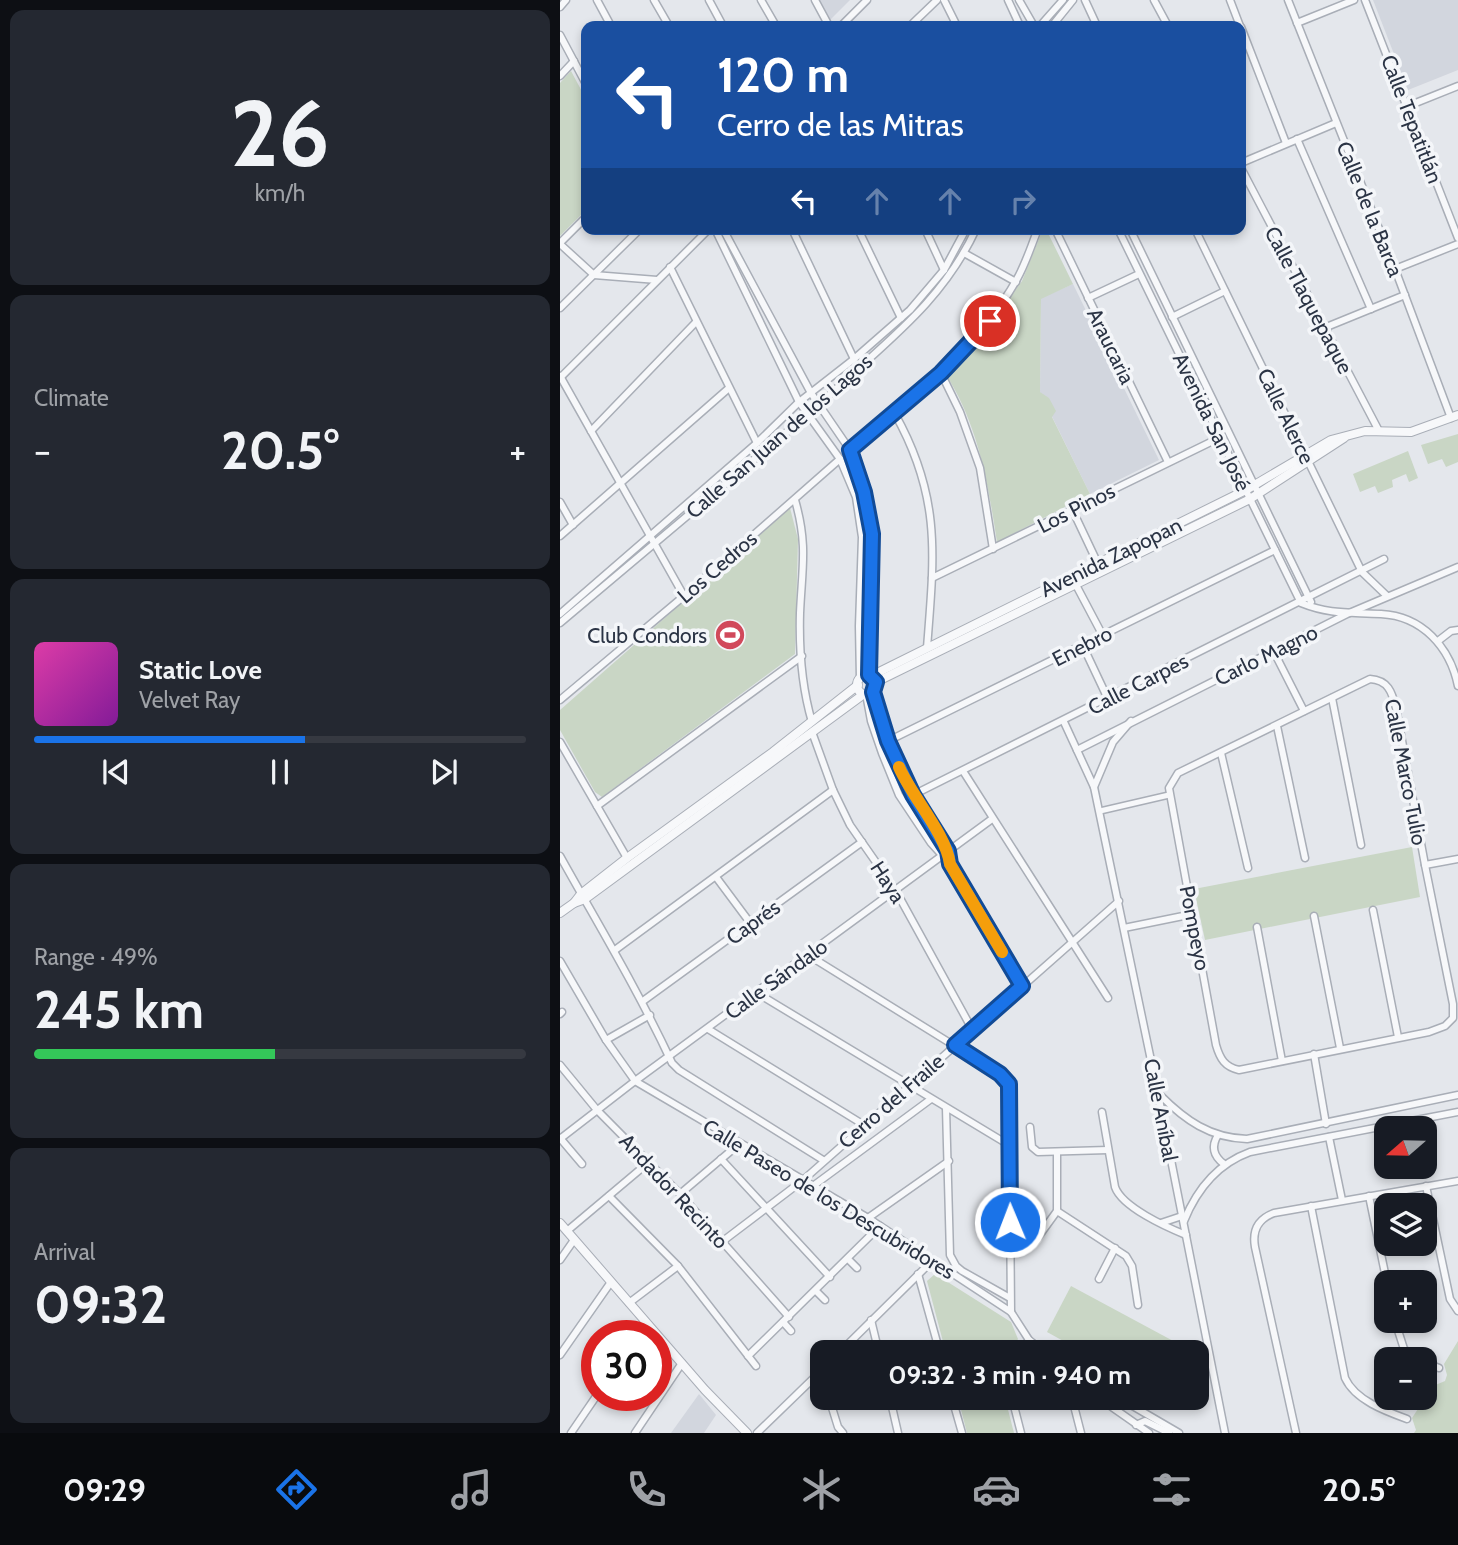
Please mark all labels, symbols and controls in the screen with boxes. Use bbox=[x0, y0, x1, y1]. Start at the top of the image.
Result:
text: 120 m bbox=[717, 45, 849, 104]
icon: left bbox=[602, 49, 693, 140]
street label: Calle Tepatitlán bbox=[1376, 51, 1448, 187]
text: 26 bbox=[230, 78, 330, 189]
text: Cerro de las Mitras bbox=[717, 105, 964, 144]
street label: Calle de la Barca bbox=[1331, 138, 1409, 280]
text: km/h bbox=[255, 179, 305, 207]
icon: left bbox=[785, 182, 823, 220]
icon: ahead bbox=[858, 182, 896, 220]
icon: ahead bbox=[931, 182, 969, 220]
icon: right bbox=[1004, 182, 1042, 220]
street label: Calle Tlaquepaque bbox=[1260, 222, 1358, 378]
pin bbox=[960, 291, 1020, 351]
icon: arrive bbox=[971, 302, 1009, 340]
street label: Araucaria bbox=[1082, 304, 1140, 388]
street label: Calle San Juan de los Lagos bbox=[681, 348, 877, 524]
street label: Avenida San José bbox=[1168, 349, 1256, 495]
street label: Calle Alerce bbox=[1252, 364, 1320, 468]
text: Climate bbox=[34, 384, 109, 412]
text: 20.5° bbox=[221, 419, 339, 482]
text: − bbox=[34, 427, 51, 474]
text: + bbox=[509, 427, 526, 474]
street label: Los Pinos bbox=[1033, 478, 1119, 538]
street label: Avenida Zapopan bbox=[1036, 512, 1186, 602]
street label: Los Cedros bbox=[672, 526, 762, 608]
sports icon: Club Condors bbox=[713, 618, 747, 652]
street label: Carlo Magno bbox=[1210, 619, 1322, 691]
street label: Enebro bbox=[1048, 620, 1116, 672]
place label: Club Condors bbox=[587, 623, 707, 648]
street label: Calle Carpes bbox=[1084, 648, 1193, 720]
text: Static Love bbox=[139, 654, 262, 686]
text: Velvet Ray bbox=[139, 686, 240, 714]
street label: Calle Marco Tulio bbox=[1380, 697, 1432, 847]
icon: previous bbox=[97, 753, 135, 791]
icon: pause bbox=[261, 753, 299, 791]
icon: next bbox=[425, 753, 463, 791]
street label: Haya bbox=[865, 856, 911, 908]
street label: Pompeyo bbox=[1175, 883, 1215, 973]
street label: Caprés bbox=[721, 894, 785, 950]
street label: Calle Sándalo bbox=[720, 933, 832, 1025]
text: Range · 49% bbox=[34, 943, 158, 971]
text: 245 km bbox=[34, 978, 204, 1041]
street label: Cerro del Fraile bbox=[833, 1048, 949, 1154]
street label: Calle Aníbal bbox=[1139, 1057, 1183, 1164]
street label: Calle Paseo de los Descubridores bbox=[698, 1114, 960, 1284]
north arrow bbox=[1374, 1116, 1437, 1180]
map controls bbox=[1374, 1116, 1437, 1410]
street label: Andador Recinto bbox=[614, 1128, 734, 1254]
position arrow bbox=[973, 1185, 1047, 1259]
button: layers bbox=[1374, 1193, 1437, 1256]
text: Arrival bbox=[34, 1238, 95, 1266]
button: + bbox=[1374, 1270, 1437, 1333]
text: 09:32 bbox=[34, 1273, 167, 1336]
speed limit sign: 30 bbox=[581, 1320, 672, 1411]
button: − bbox=[1374, 1347, 1437, 1410]
text: 09:32 · 3 min · 940 m bbox=[888, 1359, 1131, 1391]
icon: directions bbox=[272, 1465, 321, 1514]
icon: music bbox=[447, 1465, 496, 1514]
icon: phone bbox=[622, 1465, 671, 1514]
icon: climate bbox=[797, 1465, 846, 1514]
icon: car bbox=[972, 1465, 1021, 1514]
icon: filters bbox=[1147, 1465, 1196, 1514]
text: 09:29 bbox=[63, 1470, 146, 1509]
text: 20.5° bbox=[1322, 1470, 1395, 1509]

